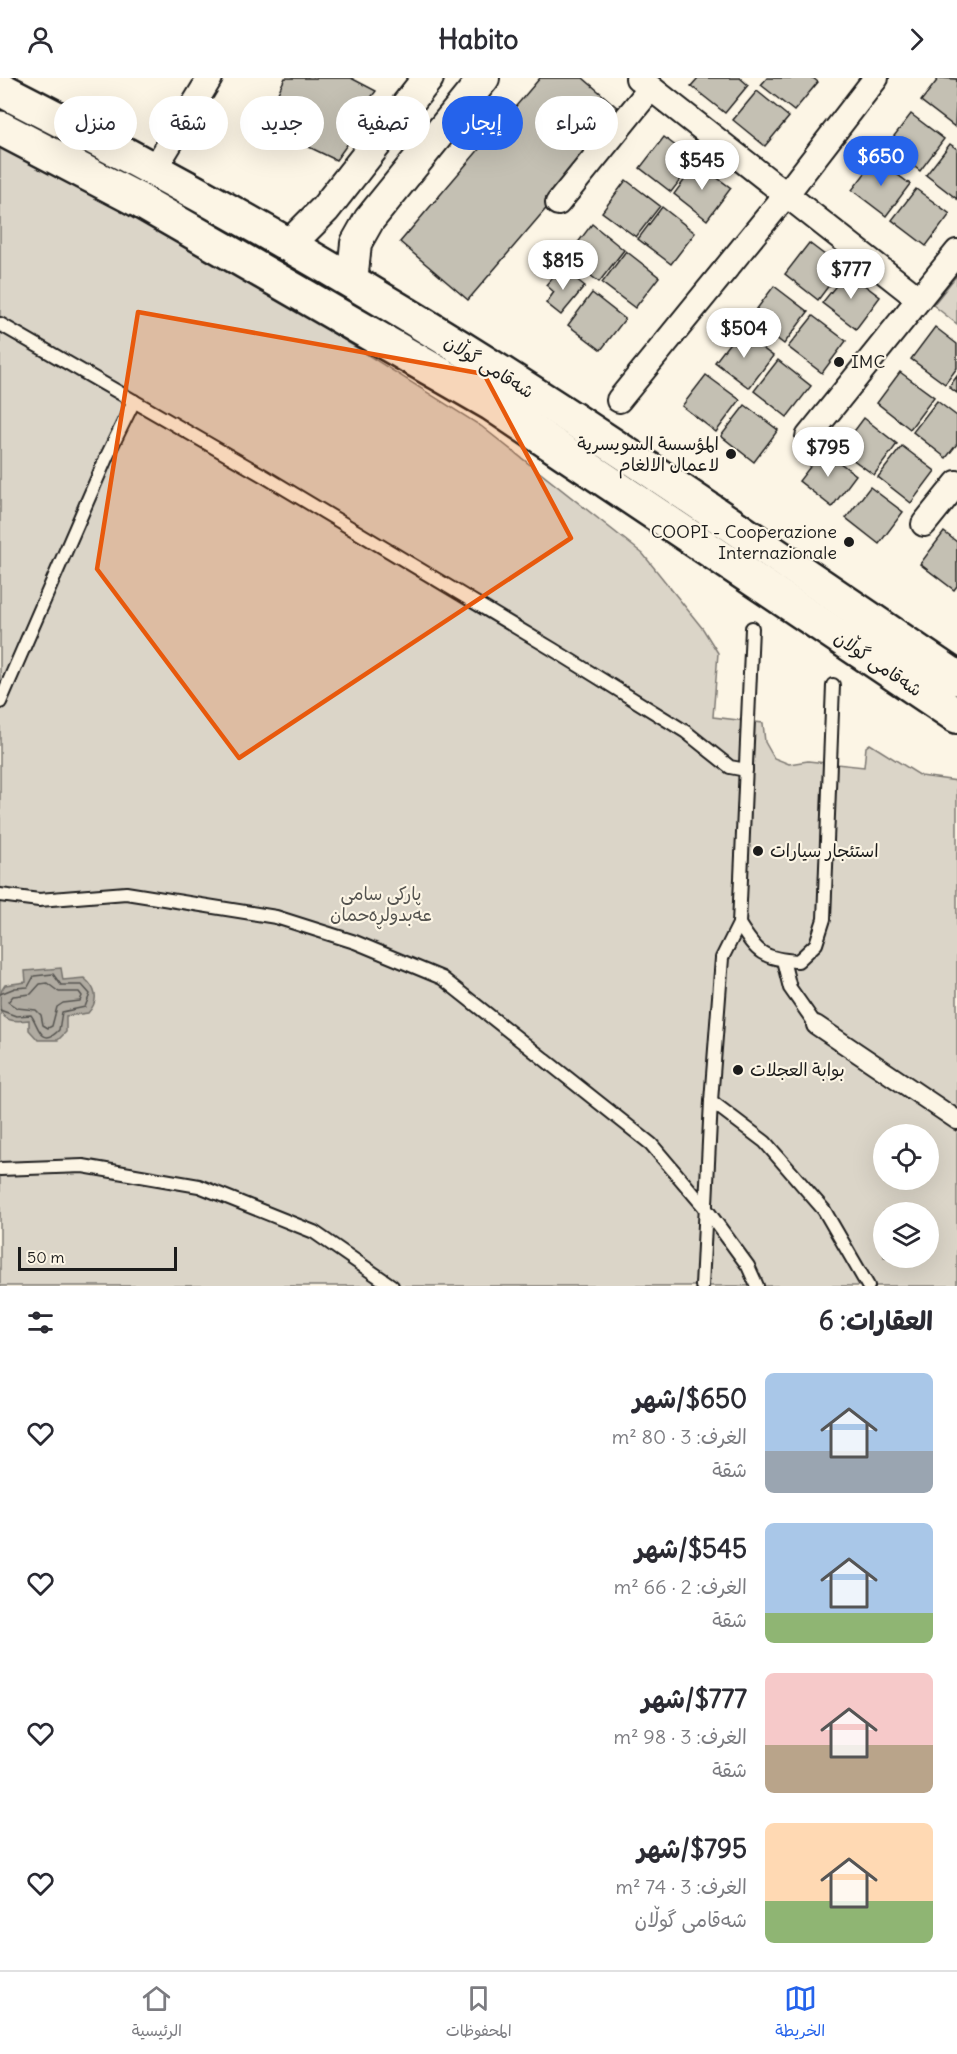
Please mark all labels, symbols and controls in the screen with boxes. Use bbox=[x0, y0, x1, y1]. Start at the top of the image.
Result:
text: Habito bbox=[438, 22, 519, 56]
icon: person bbox=[24, 23, 57, 56]
icon: forward bbox=[900, 23, 933, 56]
chip: منزل bbox=[54, 96, 137, 150]
chip: شقة bbox=[149, 96, 228, 150]
chip: جديد bbox=[240, 96, 324, 150]
chip: تصفية bbox=[336, 96, 430, 150]
chip: إيجار bbox=[442, 96, 523, 150]
chip: شراء bbox=[535, 96, 618, 150]
pin: $650 bbox=[845, 136, 917, 187]
pin: $545 bbox=[666, 140, 738, 191]
text: $650 bbox=[857, 143, 905, 168]
text: $545 bbox=[679, 147, 725, 172]
pin: $815 bbox=[527, 240, 599, 291]
text: $815 bbox=[542, 247, 584, 272]
pin: $777 bbox=[815, 249, 887, 300]
text: $777 bbox=[831, 256, 871, 281]
pin: $504 bbox=[708, 308, 780, 359]
text: $504 bbox=[720, 315, 768, 340]
street label: شەقامی گوڵان bbox=[440, 329, 539, 403]
place label: IMC bbox=[851, 350, 885, 373]
marker: IMC bbox=[832, 355, 846, 369]
pin: $795 bbox=[792, 427, 864, 478]
place label: المؤسسة السويسرية لاعمال الالغام bbox=[577, 432, 719, 479]
text: $795 bbox=[806, 434, 850, 459]
marker: المؤسسة السويسرية لاعمال الالغام bbox=[724, 447, 738, 461]
place label: COOPI - Cooperazione Internazionale bbox=[651, 520, 837, 564]
marker: COOPI - Cooperazione Internazionale bbox=[842, 535, 856, 549]
street label: شەقامی گوڵان bbox=[830, 625, 927, 701]
place label: استئجار سيارات bbox=[770, 839, 879, 862]
marker: استئجار سيارات bbox=[751, 844, 765, 858]
park label: پارکی سامی عەبدولڕەحمان bbox=[330, 882, 432, 930]
place label: بوابة العجلات bbox=[750, 1058, 845, 1081]
marker: بوابة العجلات bbox=[731, 1063, 745, 1077]
map controls bbox=[873, 1124, 939, 1268]
button: locate bbox=[873, 1124, 939, 1190]
button: layers bbox=[873, 1202, 939, 1268]
scale bar bbox=[18, 1244, 177, 1272]
text: 50 m bbox=[27, 1247, 65, 1267]
text: العقارات: 6 bbox=[819, 1304, 933, 1337]
icon: filters bbox=[24, 1306, 57, 1339]
text: $650/شهر bbox=[633, 1382, 747, 1415]
icon: home bbox=[813, 1397, 885, 1469]
icon: heart bbox=[24, 1417, 57, 1450]
text: الغرف: 3 · 80 m² bbox=[612, 1424, 747, 1449]
text: شقة bbox=[712, 1457, 747, 1482]
text: $545/شهر bbox=[635, 1532, 747, 1565]
icon: home bbox=[813, 1547, 885, 1619]
icon: heart bbox=[24, 1567, 57, 1600]
text: الغرف: 2 · 66 m² bbox=[614, 1574, 747, 1599]
text: شقة bbox=[712, 1607, 747, 1632]
text: $777/شهر bbox=[642, 1682, 747, 1715]
icon: home bbox=[813, 1697, 885, 1769]
icon: heart bbox=[24, 1717, 57, 1750]
text: الغرف: 3 · 98 m² bbox=[613, 1724, 747, 1749]
text: شقة bbox=[712, 1757, 747, 1782]
text: $795/شهر bbox=[637, 1832, 747, 1865]
icon: home bbox=[813, 1847, 885, 1919]
icon: heart bbox=[24, 1867, 57, 1900]
text: الغرف: 3 · 74 m² bbox=[616, 1874, 747, 1899]
text: شەقامی گوڵان bbox=[634, 1907, 747, 1932]
tab: الرئيسية bbox=[132, 1982, 182, 2045]
tab: المحفوظات bbox=[446, 1982, 512, 2045]
tab: الخريطة bbox=[775, 1982, 825, 2045]

